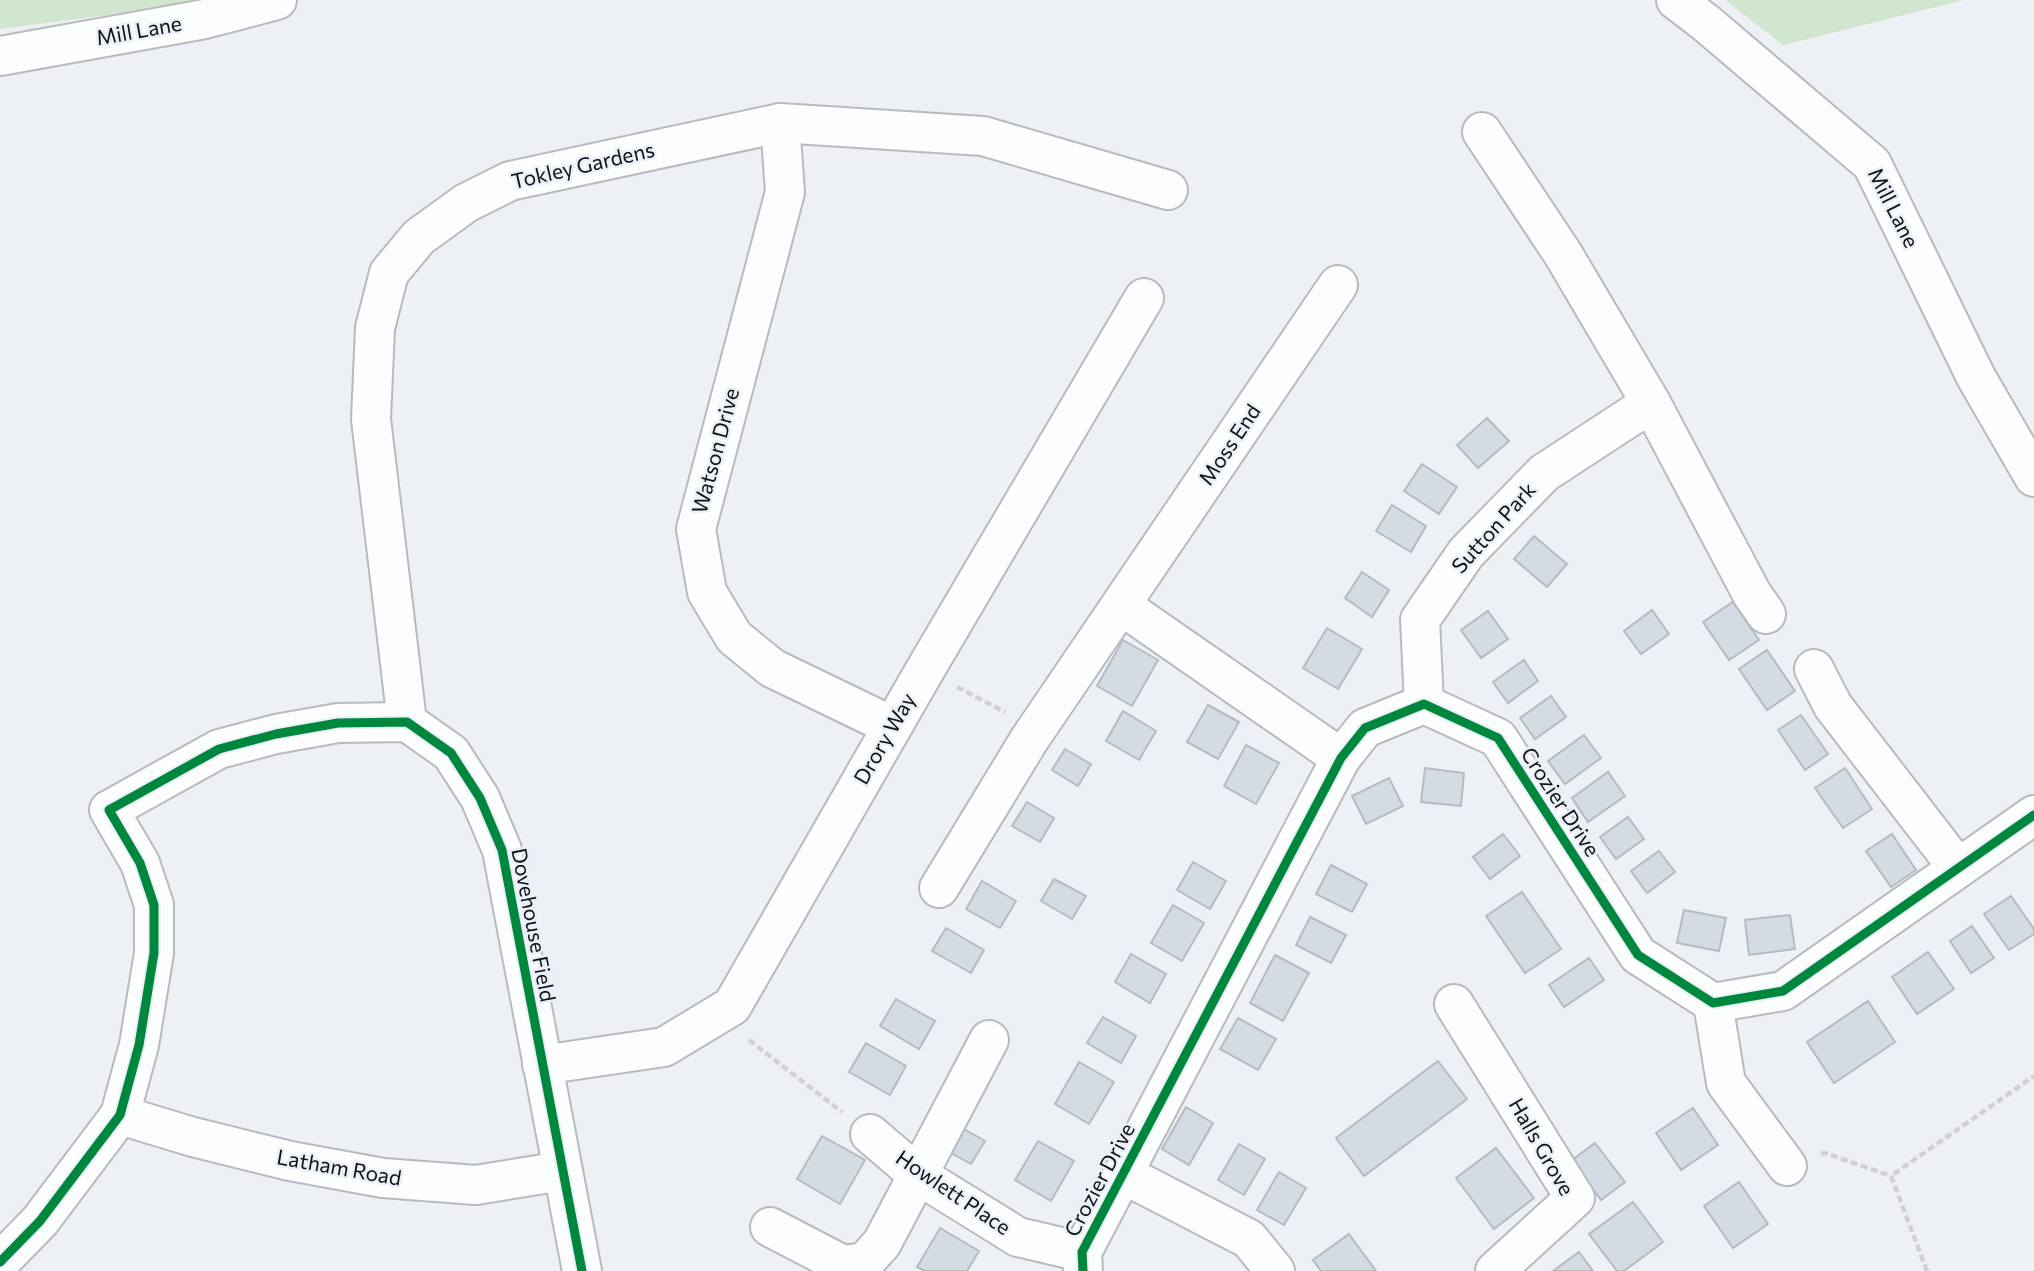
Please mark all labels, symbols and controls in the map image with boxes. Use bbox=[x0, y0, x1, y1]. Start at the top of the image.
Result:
street label: Mill Lane bbox=[94, 10, 183, 49]
street label: Tokley Gardens bbox=[509, 136, 657, 193]
street label: Mill Lane bbox=[1864, 163, 1925, 251]
street label: Watson Drive bbox=[686, 385, 743, 516]
street label: Moss End bbox=[1193, 399, 1265, 489]
street label: Sutton Park bbox=[1446, 476, 1540, 578]
street label: Drory Way bbox=[848, 688, 920, 788]
street label: Crozier Drive bbox=[1517, 742, 1606, 860]
street label: Dovehouse Field bbox=[507, 846, 562, 1004]
street label: Halls Grove bbox=[1504, 1093, 1580, 1199]
street label: Crozier Drive bbox=[1058, 1118, 1139, 1240]
street label: Latham Road bbox=[275, 1143, 403, 1190]
street label: Howlett Place bbox=[892, 1144, 1016, 1239]

